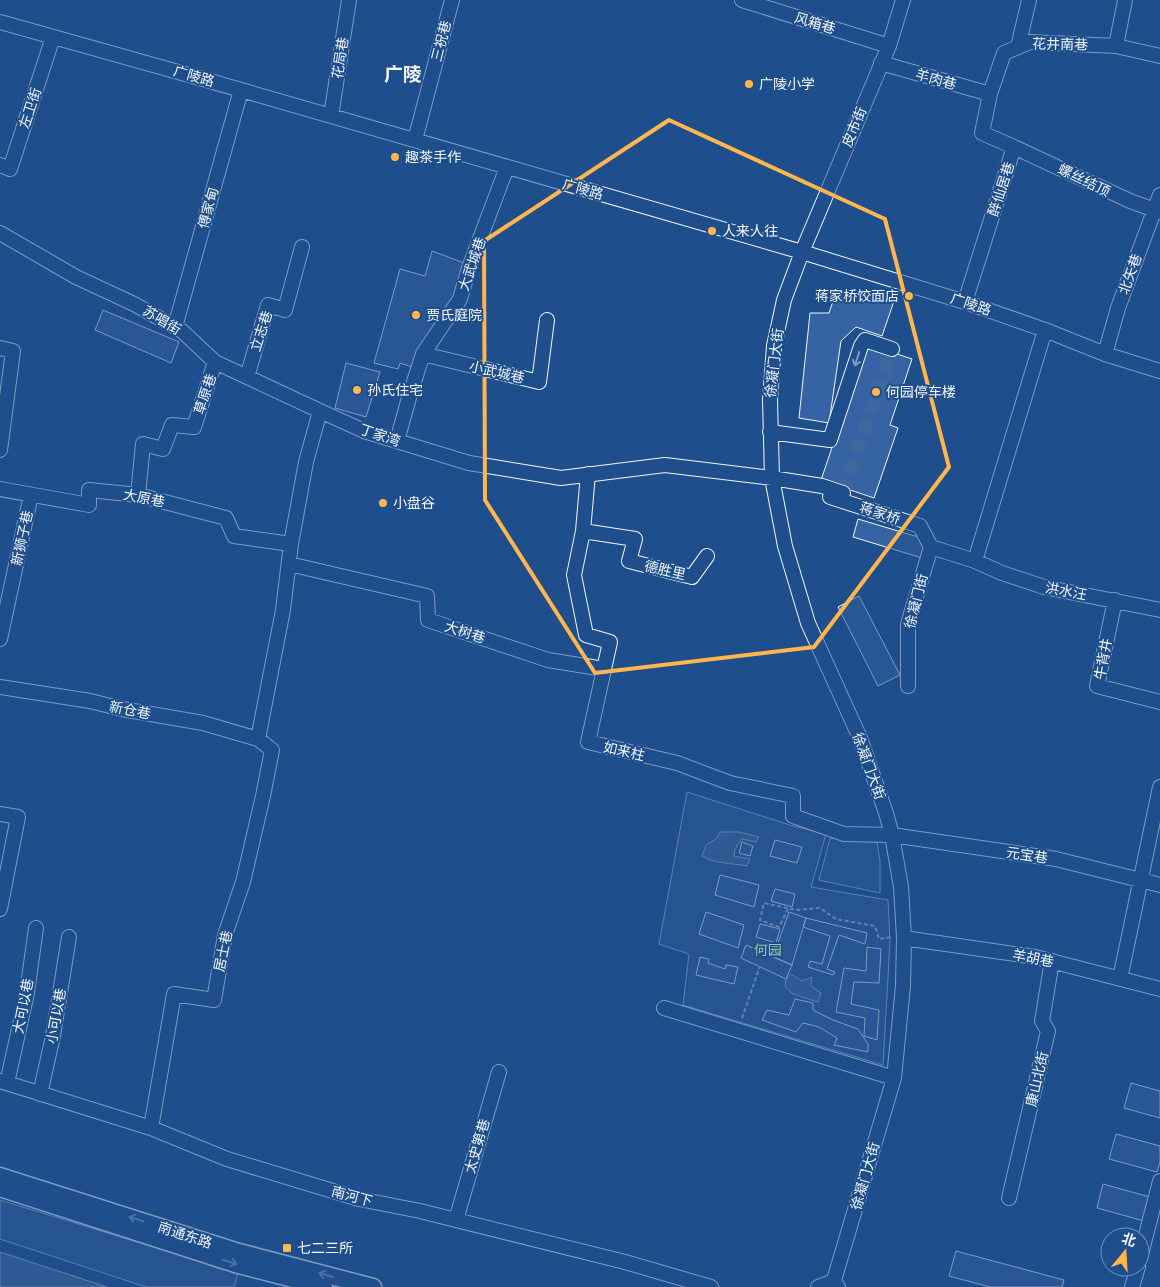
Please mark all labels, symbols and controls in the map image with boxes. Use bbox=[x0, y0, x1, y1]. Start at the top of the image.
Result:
street label: 风箱巷 bbox=[792, 8, 838, 38]
street label: 三祝巷 bbox=[427, 18, 455, 64]
street label: 花井南巷 bbox=[1032, 35, 1088, 53]
street label: 花局巷 bbox=[328, 36, 352, 80]
street label: 广陵路 bbox=[171, 62, 217, 90]
district label: 广陵 bbox=[384, 62, 422, 86]
street label: 羊肉巷 bbox=[913, 65, 959, 93]
place label: 广陵小学 bbox=[759, 75, 815, 93]
marker: 广陵小学 bbox=[743, 78, 755, 90]
street label: 左卫街 bbox=[15, 85, 45, 131]
street label: 皮市街 bbox=[838, 104, 870, 150]
place label: 趣茶手作 bbox=[405, 148, 461, 166]
marker: 趣茶手作 bbox=[389, 151, 401, 163]
street label: 醉仙居巷 bbox=[984, 160, 1018, 218]
street label: 螺丝结顶 bbox=[1055, 160, 1113, 200]
street label: 广陵路 bbox=[560, 175, 606, 203]
street label: 傅家甸 bbox=[194, 185, 222, 231]
place label: 人来人往 bbox=[722, 222, 778, 240]
marker: 人来人往 bbox=[706, 225, 718, 237]
street label: 大武城巷 bbox=[454, 235, 490, 293]
street label: 北矢巷 bbox=[1114, 251, 1146, 297]
place label: 蒋家桥饺面店 bbox=[815, 287, 899, 305]
street label: 广陵路 bbox=[948, 289, 994, 319]
marker: 蒋家桥饺面店 bbox=[903, 290, 915, 302]
street label: 苏唱街 bbox=[139, 301, 185, 339]
place label: 贾氏庭院 bbox=[426, 306, 482, 324]
street label: 立志巷 bbox=[246, 308, 276, 354]
marker: 贾氏庭院 bbox=[410, 309, 422, 321]
street label: 徐凝门大街 bbox=[761, 327, 787, 399]
one-way arrow bbox=[852, 350, 861, 366]
street label: 小武城巷 bbox=[468, 357, 526, 387]
street label: 草原巷 bbox=[190, 371, 220, 417]
place label: 孙氏住宅 bbox=[367, 381, 423, 399]
place label: 何园停车楼 bbox=[886, 383, 956, 401]
marker: 孙氏住宅 bbox=[351, 384, 363, 396]
marker: 何园停车楼 bbox=[870, 386, 882, 398]
street label: 丁家湾 bbox=[357, 420, 403, 450]
street label: 大原巷 bbox=[122, 485, 166, 511]
place label: 小盘谷 bbox=[393, 494, 435, 512]
marker: 小盘谷 bbox=[377, 497, 389, 509]
street label: 蒋家桥 bbox=[857, 498, 903, 528]
street label: 新狮子巷 bbox=[7, 509, 37, 567]
street label: 德胜里 bbox=[643, 557, 687, 583]
street label: 徐凝门街 bbox=[900, 572, 932, 630]
street label: 洪水汪 bbox=[1044, 578, 1088, 604]
street label: 大树巷 bbox=[442, 617, 488, 647]
street label: 牛背井 bbox=[1090, 637, 1116, 681]
street label: 新仓巷 bbox=[108, 697, 152, 723]
street label: 徐凝门大街 bbox=[849, 730, 889, 802]
street label: 如来柱 bbox=[602, 738, 646, 764]
street label: 元宝巷 bbox=[1005, 843, 1049, 867]
street label: 居士巷 bbox=[210, 929, 236, 973]
park label: 何园 bbox=[754, 941, 782, 959]
street label: 羊胡巷 bbox=[1011, 945, 1055, 971]
street label: 大可以巷 bbox=[9, 977, 37, 1035]
street label: 小可以巷 bbox=[42, 987, 70, 1045]
street label: 康山北街 bbox=[1022, 1050, 1052, 1108]
street label: 太史第巷 bbox=[461, 1117, 493, 1175]
street label: 徐凝门大街 bbox=[847, 1140, 883, 1212]
street label: 南河下 bbox=[329, 1182, 375, 1210]
one-way arrow bbox=[129, 1214, 145, 1224]
street label: 南通东路 bbox=[156, 1218, 214, 1252]
north arrow bbox=[1100, 1227, 1150, 1277]
text: 北 bbox=[1120, 1229, 1138, 1250]
place label: 七二三所 bbox=[297, 1239, 353, 1257]
marker: 七二三所 bbox=[281, 1242, 293, 1254]
one-way arrow bbox=[221, 1258, 237, 1267]
one-way arrow bbox=[318, 1269, 334, 1279]

